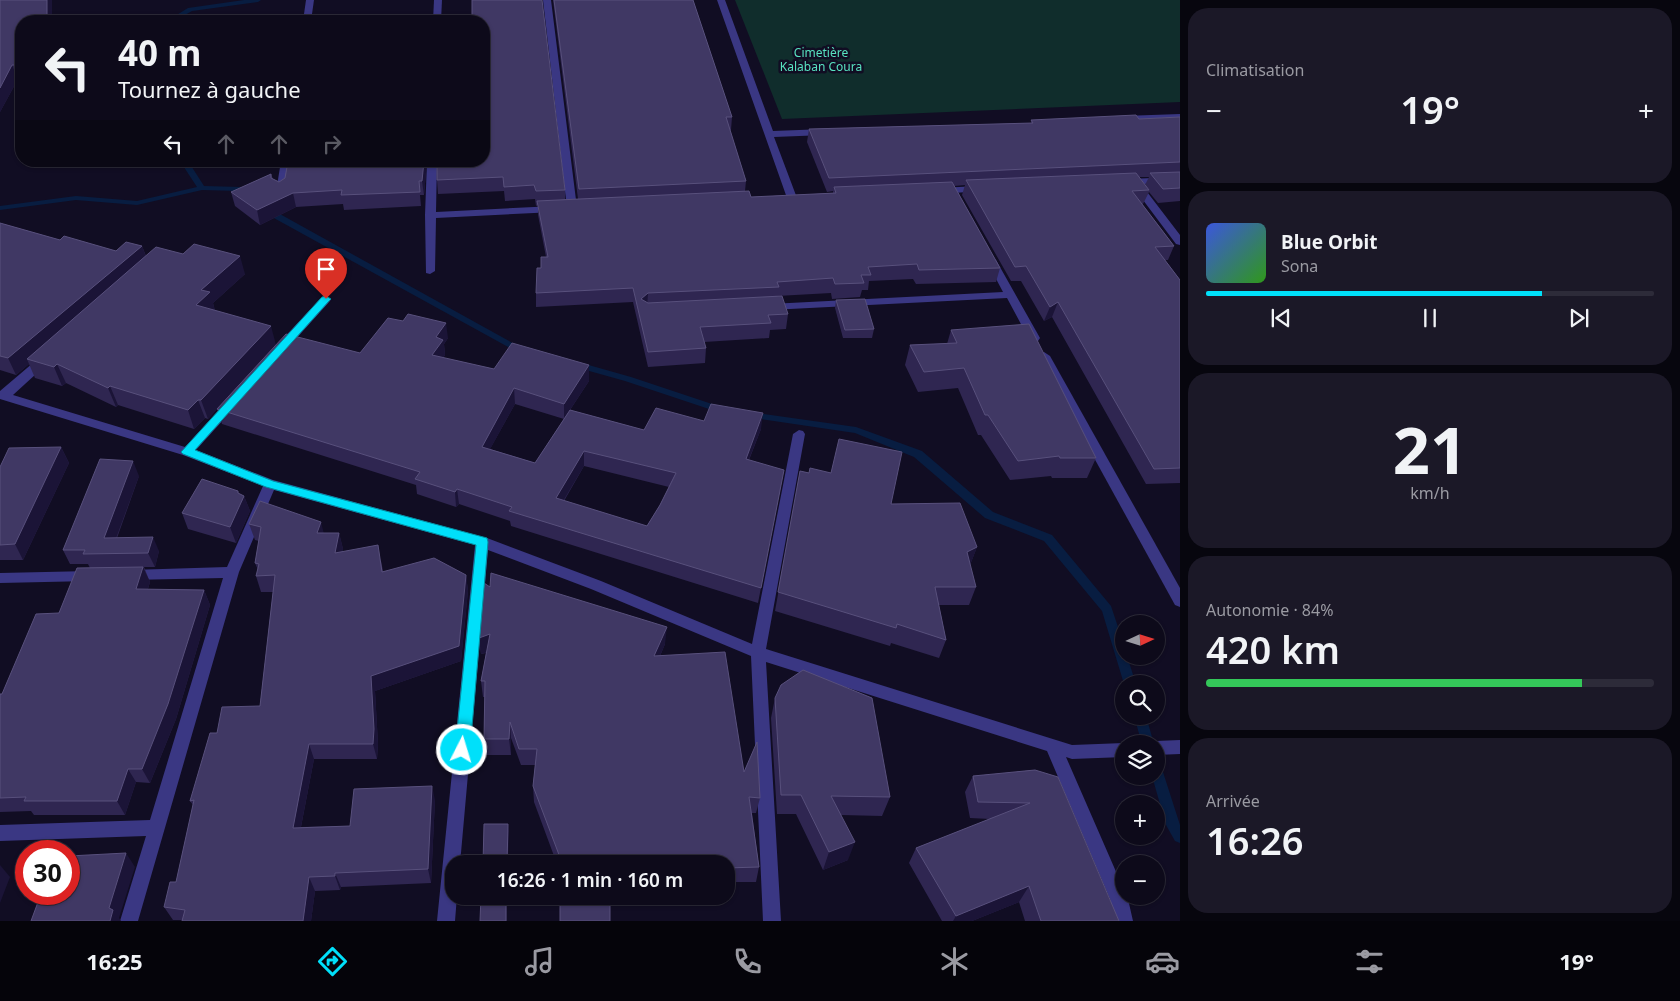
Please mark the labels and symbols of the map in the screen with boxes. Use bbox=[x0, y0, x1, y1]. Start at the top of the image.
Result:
park label: Cimetière Kalaban Coura bbox=[780, 44, 862, 75]
pin bbox=[305, 248, 347, 299]
north arrow bbox=[1115, 615, 1165, 665]
position arrow bbox=[435, 723, 487, 775]
speed limit sign: 30 bbox=[15, 840, 80, 905]

